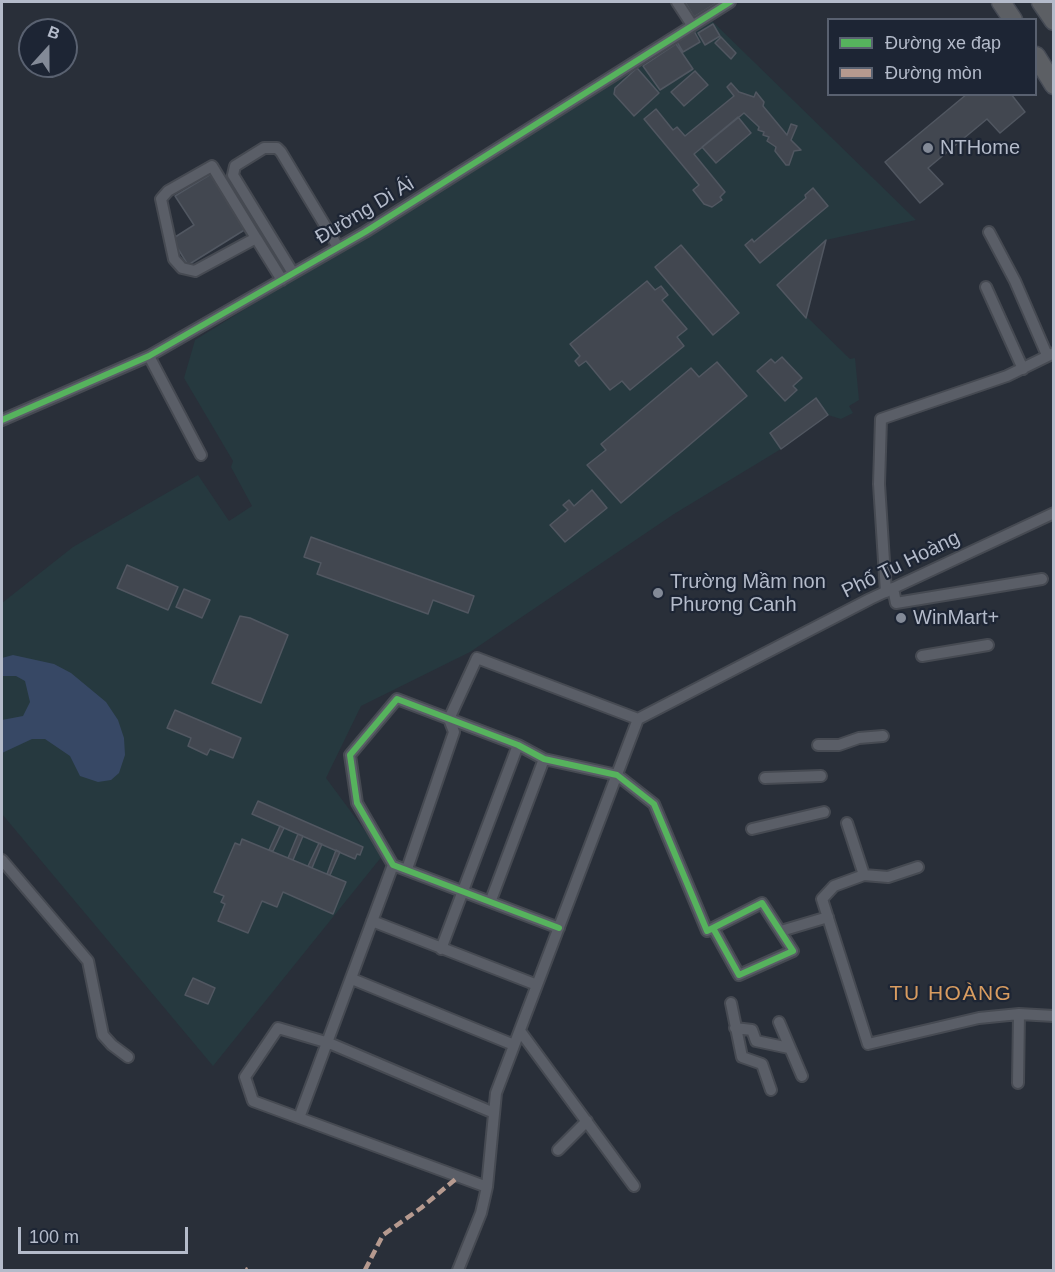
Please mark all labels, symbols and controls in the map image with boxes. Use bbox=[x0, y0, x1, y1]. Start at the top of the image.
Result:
north arrow bbox=[18, 18, 78, 78]
legend bbox=[827, 18, 1037, 96]
text: B bbox=[45, 23, 62, 43]
text: Đường xe đạp bbox=[885, 33, 1001, 53]
text: Đường mòn bbox=[885, 63, 982, 83]
place label: NTHome bbox=[940, 136, 1020, 160]
marker: NTHome bbox=[921, 141, 935, 155]
street label: Đường Di Ái bbox=[311, 172, 419, 250]
street label: Phố Tu Hoàng bbox=[838, 526, 964, 604]
place label: Trường Mầm non Phương Canh bbox=[670, 570, 826, 617]
marker: Trường Mầm non Phương Canh bbox=[651, 586, 665, 600]
place label: WinMart+ bbox=[913, 606, 999, 630]
marker: WinMart+ bbox=[894, 611, 908, 625]
district label: TU HOÀNG bbox=[890, 981, 1012, 1007]
scale bar bbox=[21, 1215, 190, 1253]
text: 100 m bbox=[29, 1227, 79, 1247]

